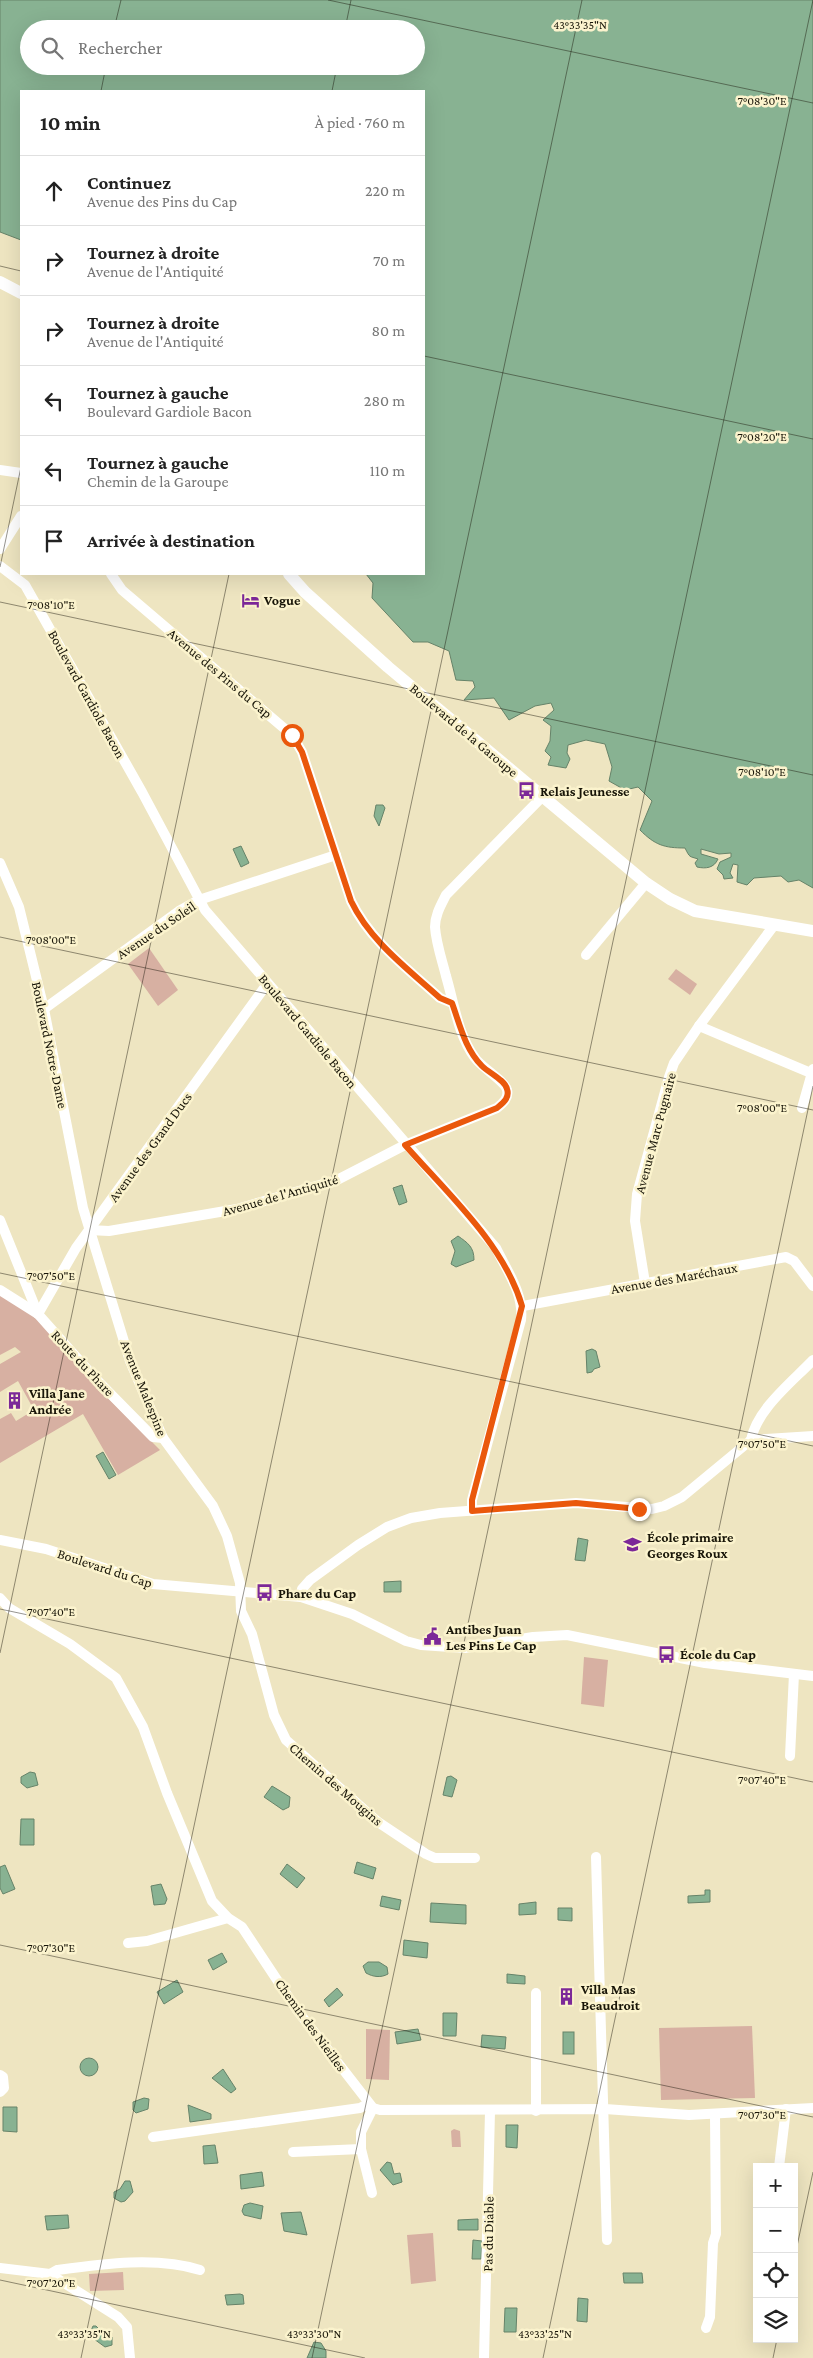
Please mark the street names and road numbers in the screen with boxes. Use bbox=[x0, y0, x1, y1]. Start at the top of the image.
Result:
street label: Avenue des Pins du Cap bbox=[165, 625, 275, 721]
street label: Boulevard Gardiole Bacon bbox=[45, 627, 129, 761]
street label: Boulevard de la Garoupe bbox=[407, 680, 521, 780]
street label: Avenue du Soleil bbox=[113, 897, 199, 962]
street label: Boulevard Gardiole Bacon bbox=[256, 971, 361, 1092]
street label: Boulevard Notre-Dame bbox=[29, 980, 71, 1110]
street label: Avenue Marc Pugnaire bbox=[631, 1071, 679, 1195]
street label: Avenue des Grand Ducs bbox=[105, 1089, 195, 1205]
street label: Avenue de l'Antiquité bbox=[220, 1171, 340, 1219]
street label: Avenue des Maréchaux bbox=[609, 1259, 739, 1297]
street label: Route du Phare bbox=[48, 1327, 118, 1399]
street label: Avenue Malespine bbox=[117, 1338, 171, 1438]
street label: Boulevard du Cap bbox=[56, 1545, 154, 1591]
street label: Chemin des Mougins bbox=[286, 1739, 386, 1829]
street label: Chemin des Nieilles bbox=[272, 1976, 350, 2074]
street label: Pas du Diable bbox=[479, 2196, 497, 2272]

